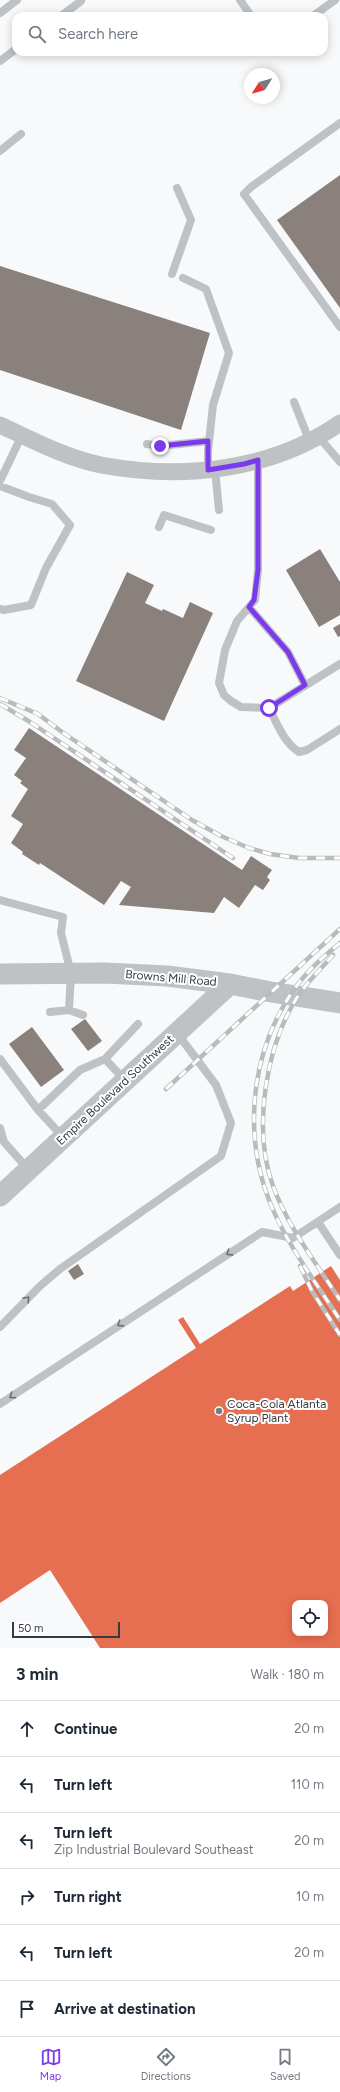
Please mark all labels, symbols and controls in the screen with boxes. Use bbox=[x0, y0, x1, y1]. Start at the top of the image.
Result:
search box bbox=[12, 12, 328, 56]
icon: search bbox=[26, 23, 48, 45]
text: Search here bbox=[58, 25, 138, 43]
north arrow bbox=[244, 68, 280, 104]
route end bbox=[151, 437, 169, 455]
route start bbox=[260, 699, 278, 717]
street label: Browns Mill Road bbox=[125, 967, 217, 989]
street label: Empire Boulevard Southwest bbox=[53, 1032, 177, 1148]
one-way arrow bbox=[226, 1248, 233, 1256]
one-way arrow bbox=[22, 1296, 30, 1304]
one-way arrow bbox=[117, 1319, 124, 1326]
one-way arrow bbox=[9, 1391, 16, 1398]
place label: Coca-Cola Atlanta Syrup Plant bbox=[227, 1397, 326, 1425]
marker: Coca-Cola Atlanta Syrup Plant bbox=[214, 1406, 224, 1416]
map controls bbox=[292, 1600, 328, 1636]
button: locate bbox=[292, 1600, 328, 1636]
scale bar bbox=[12, 1620, 120, 1639]
text: 50 m bbox=[18, 1622, 43, 1635]
text: 3 min bbox=[16, 1664, 58, 1684]
text: Walk · 180 m bbox=[251, 1667, 324, 1682]
icon: ahead bbox=[16, 1718, 38, 1740]
text: Continue bbox=[54, 1720, 117, 1738]
text: 20 m bbox=[294, 1721, 324, 1736]
icon: left bbox=[16, 1774, 38, 1796]
text: Turn left bbox=[54, 1776, 112, 1794]
text: 110 m bbox=[291, 1777, 324, 1792]
text: Turn left bbox=[54, 1824, 112, 1842]
icon: left bbox=[16, 1830, 38, 1852]
text: 20 m bbox=[294, 1833, 324, 1848]
text: Zip Industrial Boulevard Southeast bbox=[54, 1842, 254, 1857]
icon: right bbox=[16, 1886, 38, 1908]
text: Turn right bbox=[54, 1888, 122, 1906]
text: 10 m bbox=[296, 1889, 324, 1904]
icon: left bbox=[16, 1942, 38, 1964]
text: Turn left bbox=[54, 1944, 112, 1962]
text: 20 m bbox=[294, 1945, 324, 1960]
icon: arrive bbox=[16, 1998, 38, 2020]
text: Arrive at destination bbox=[54, 2000, 195, 2018]
tab: Map bbox=[40, 2046, 62, 2083]
tab: Directions bbox=[141, 2046, 191, 2083]
tab: Saved bbox=[270, 2046, 300, 2083]

